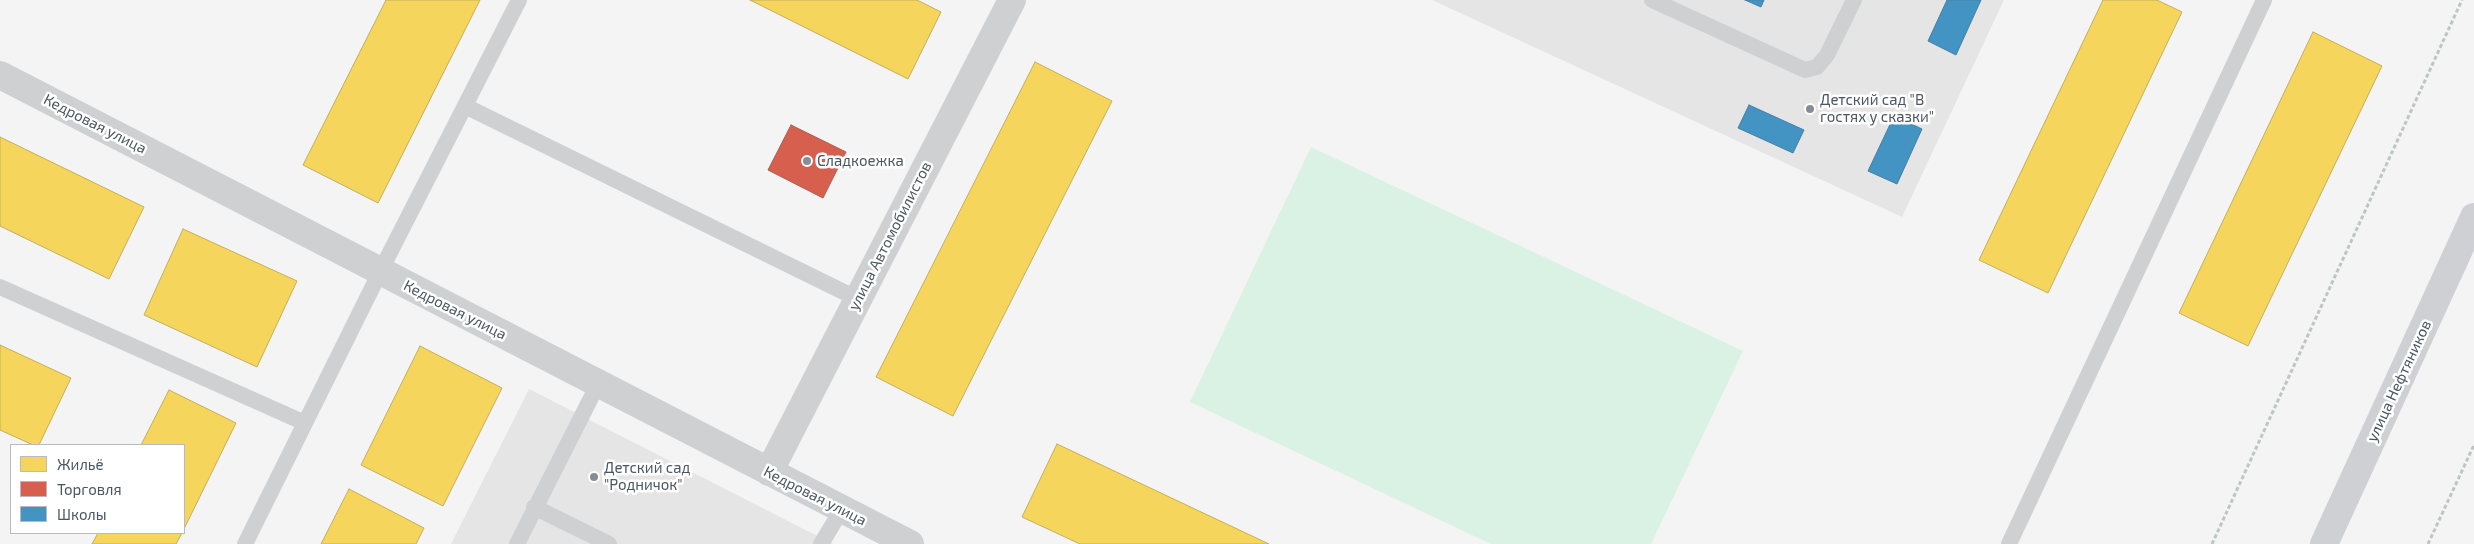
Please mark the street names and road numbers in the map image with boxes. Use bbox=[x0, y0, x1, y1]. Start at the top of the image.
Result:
street label: Кедровая улица bbox=[41, 90, 149, 158]
street label: улица Автомобилистов bbox=[845, 159, 935, 313]
street label: Кедровая улица bbox=[401, 276, 509, 344]
street label: улица Нефтяников bbox=[2363, 317, 2435, 445]
street label: Кедровая улица bbox=[761, 462, 869, 530]

